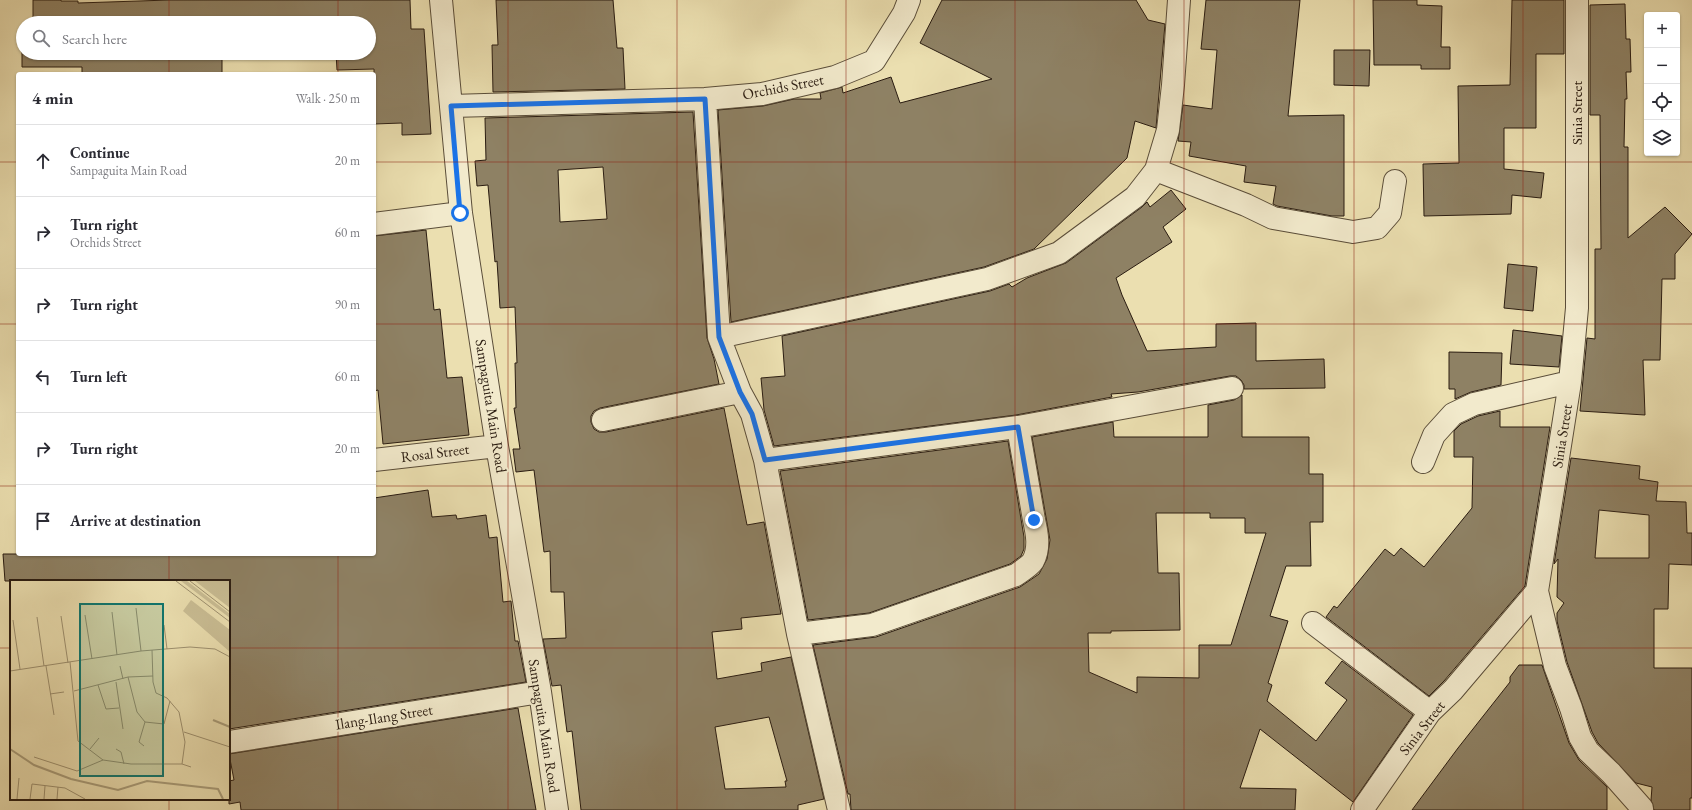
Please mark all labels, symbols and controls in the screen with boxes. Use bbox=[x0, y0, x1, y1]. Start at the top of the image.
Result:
map controls bbox=[1644, 12, 1680, 156]
button: + bbox=[1644, 12, 1680, 48]
search box bbox=[16, 16, 376, 60]
icon: search bbox=[30, 27, 52, 49]
text: Search here bbox=[62, 29, 127, 48]
button: − bbox=[1644, 48, 1680, 84]
street label: Orchids Street bbox=[741, 69, 825, 104]
street label: Sinia Street bbox=[1567, 81, 1586, 145]
button: locate bbox=[1644, 84, 1680, 120]
text: 4 min bbox=[32, 87, 73, 109]
text: Walk · 250 m bbox=[296, 90, 360, 107]
button: layers bbox=[1644, 120, 1680, 156]
text: Continue bbox=[70, 143, 130, 162]
icon: ahead bbox=[32, 150, 54, 172]
text: 20 m bbox=[335, 152, 360, 169]
text: Sampaguita Main Road bbox=[70, 162, 187, 179]
route start bbox=[451, 204, 469, 222]
text: Turn right bbox=[70, 215, 138, 234]
icon: right bbox=[32, 222, 54, 244]
text: 60 m bbox=[335, 224, 360, 241]
text: Orchids Street bbox=[70, 234, 141, 251]
icon: right bbox=[32, 294, 54, 316]
text: Turn right bbox=[70, 295, 138, 314]
text: 90 m bbox=[335, 296, 360, 313]
street label: Sampaguita Main Road bbox=[472, 338, 512, 475]
icon: left bbox=[32, 366, 54, 388]
text: Turn left bbox=[70, 367, 127, 386]
text: 60 m bbox=[335, 368, 360, 385]
street label: Sinia Street bbox=[1547, 402, 1576, 469]
icon: right bbox=[32, 438, 54, 460]
text: Turn right bbox=[70, 439, 138, 458]
street label: Rosal Street bbox=[400, 439, 470, 466]
text: 20 m bbox=[335, 440, 360, 457]
icon: arrive bbox=[32, 510, 54, 532]
text: Arrive at destination bbox=[70, 511, 201, 530]
route end bbox=[1025, 511, 1043, 529]
inset map bbox=[10, 580, 230, 800]
street label: Sampaguita Main Road bbox=[525, 658, 565, 795]
street label: Sinia Street bbox=[1394, 696, 1449, 759]
street label: Ilang-Ilang Street bbox=[334, 699, 434, 734]

